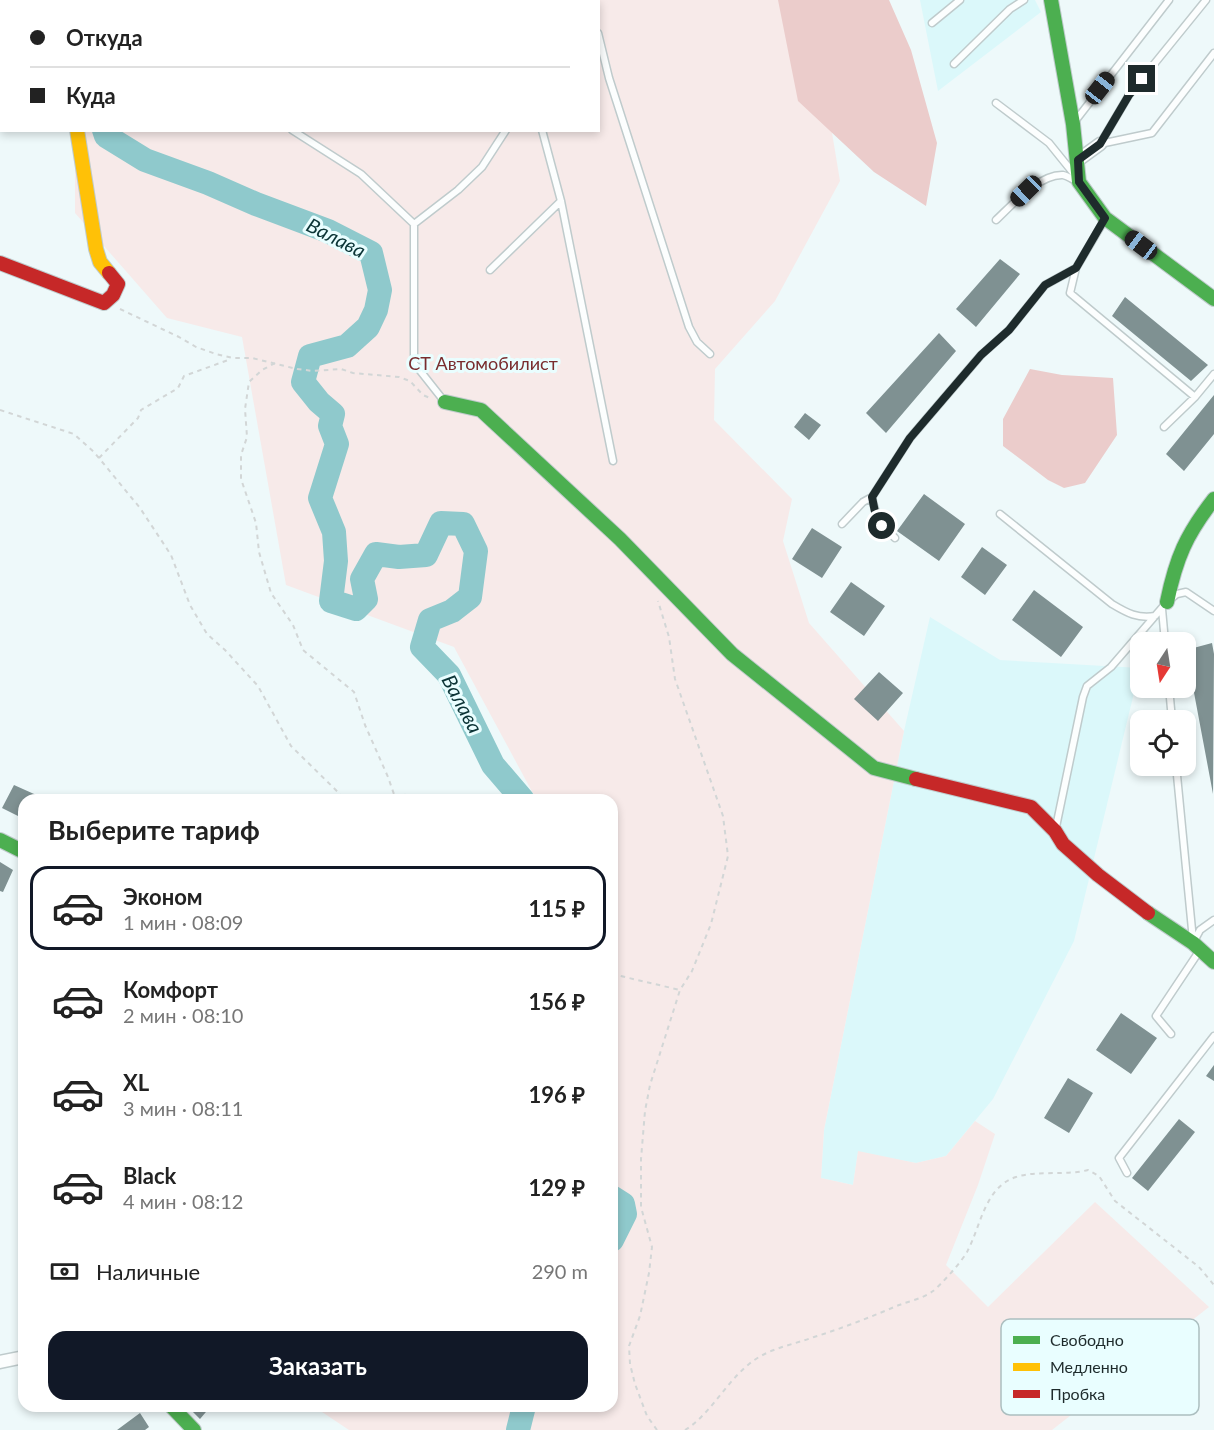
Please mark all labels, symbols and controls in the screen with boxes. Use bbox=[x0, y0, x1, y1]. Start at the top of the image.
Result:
text: Откуда bbox=[66, 24, 143, 51]
route end bbox=[1128, 65, 1155, 92]
car bbox=[1082, 68, 1118, 108]
text: Куда bbox=[66, 82, 116, 109]
car bbox=[1007, 172, 1045, 210]
water label: Валава bbox=[303, 212, 370, 262]
car bbox=[1121, 227, 1161, 263]
park label: СТ Автомобилист bbox=[408, 352, 558, 374]
route start bbox=[868, 512, 895, 539]
north arrow bbox=[1130, 632, 1196, 698]
map controls bbox=[1130, 632, 1196, 776]
water label: Валава bbox=[438, 670, 488, 737]
button: locate bbox=[1130, 710, 1196, 776]
text: Выберите тариф bbox=[48, 813, 260, 846]
icon: car bbox=[51, 881, 105, 935]
text: Эконом bbox=[123, 883, 203, 910]
text: 115 ₽ bbox=[529, 895, 585, 922]
text: 1 мин · 08:09 bbox=[123, 910, 243, 934]
icon: car bbox=[51, 974, 105, 1028]
text: Комфорт bbox=[123, 976, 218, 1003]
text: 156 ₽ bbox=[529, 988, 585, 1015]
text: 2 мин · 08:10 bbox=[123, 1003, 243, 1027]
icon: car bbox=[51, 1067, 105, 1121]
text: XL bbox=[123, 1069, 149, 1096]
text: 196 ₽ bbox=[529, 1081, 585, 1108]
text: 3 мин · 08:11 bbox=[123, 1096, 243, 1120]
icon: car bbox=[51, 1160, 105, 1214]
text: Black bbox=[123, 1162, 176, 1189]
text: 129 ₽ bbox=[529, 1174, 585, 1201]
text: 4 мин · 08:12 bbox=[123, 1189, 243, 1213]
icon: cash bbox=[48, 1255, 81, 1288]
text: Наличные bbox=[96, 1258, 200, 1285]
text: 290 m bbox=[532, 1259, 588, 1283]
legend bbox=[1001, 1319, 1199, 1415]
text: Свободно bbox=[1050, 1330, 1124, 1349]
button: Заказать bbox=[48, 1331, 588, 1400]
text: Медленно bbox=[1050, 1357, 1128, 1376]
text: Пробка bbox=[1050, 1384, 1105, 1403]

